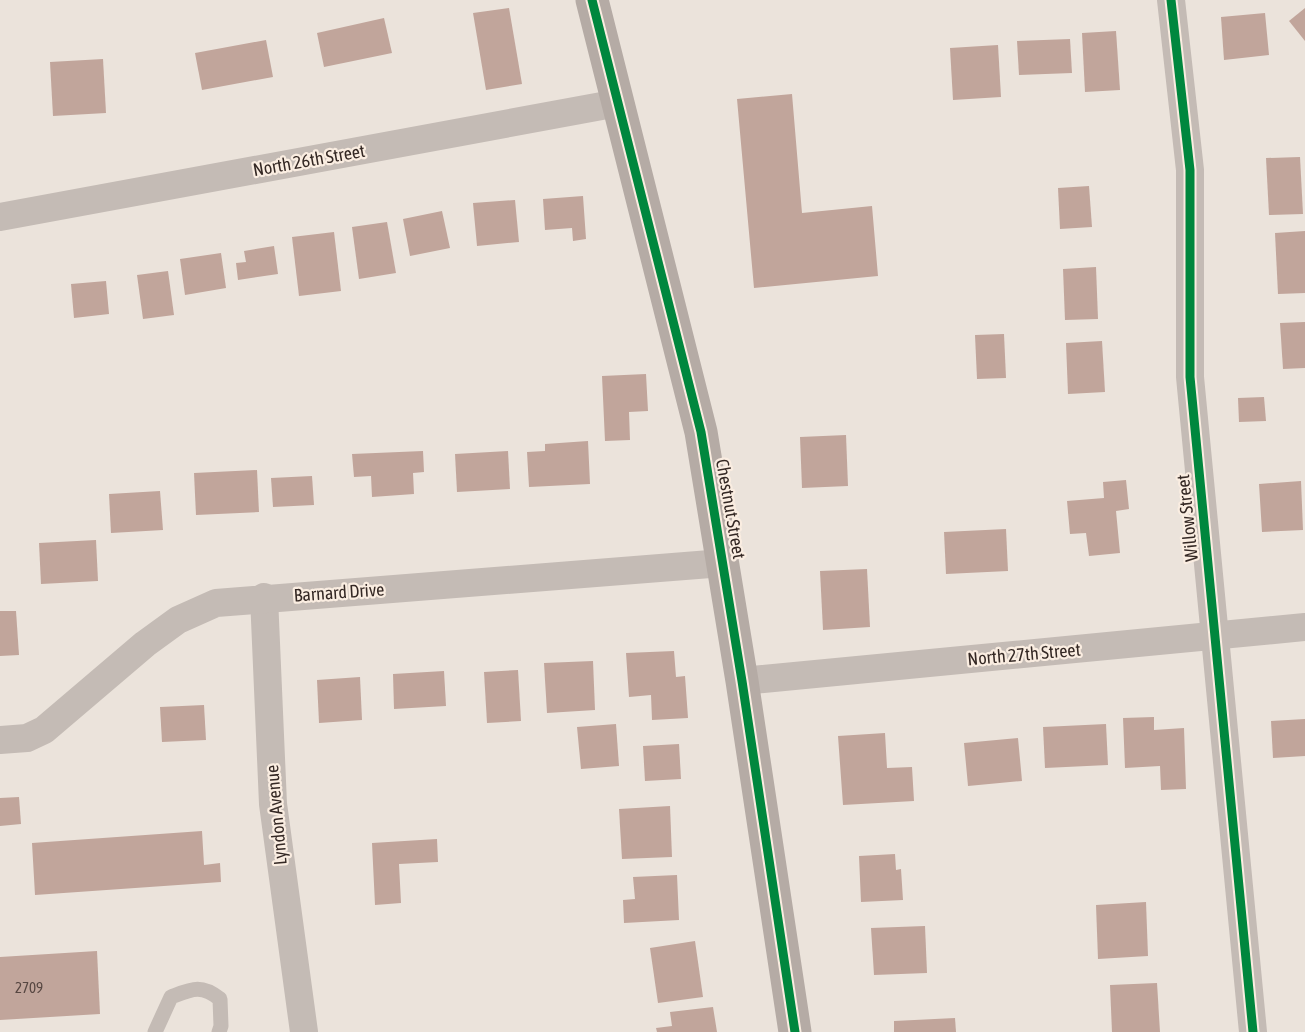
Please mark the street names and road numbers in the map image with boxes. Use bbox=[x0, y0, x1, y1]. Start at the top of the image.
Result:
street label: North 26th Street bbox=[251, 140, 367, 180]
street label: Chestnut Street bbox=[712, 457, 750, 561]
street label: Willow Street bbox=[1172, 473, 1202, 563]
street label: Barnard Drive bbox=[293, 578, 385, 606]
street label: North 27th Street bbox=[967, 639, 1081, 669]
street label: Lyndon Avenue bbox=[261, 764, 291, 866]

